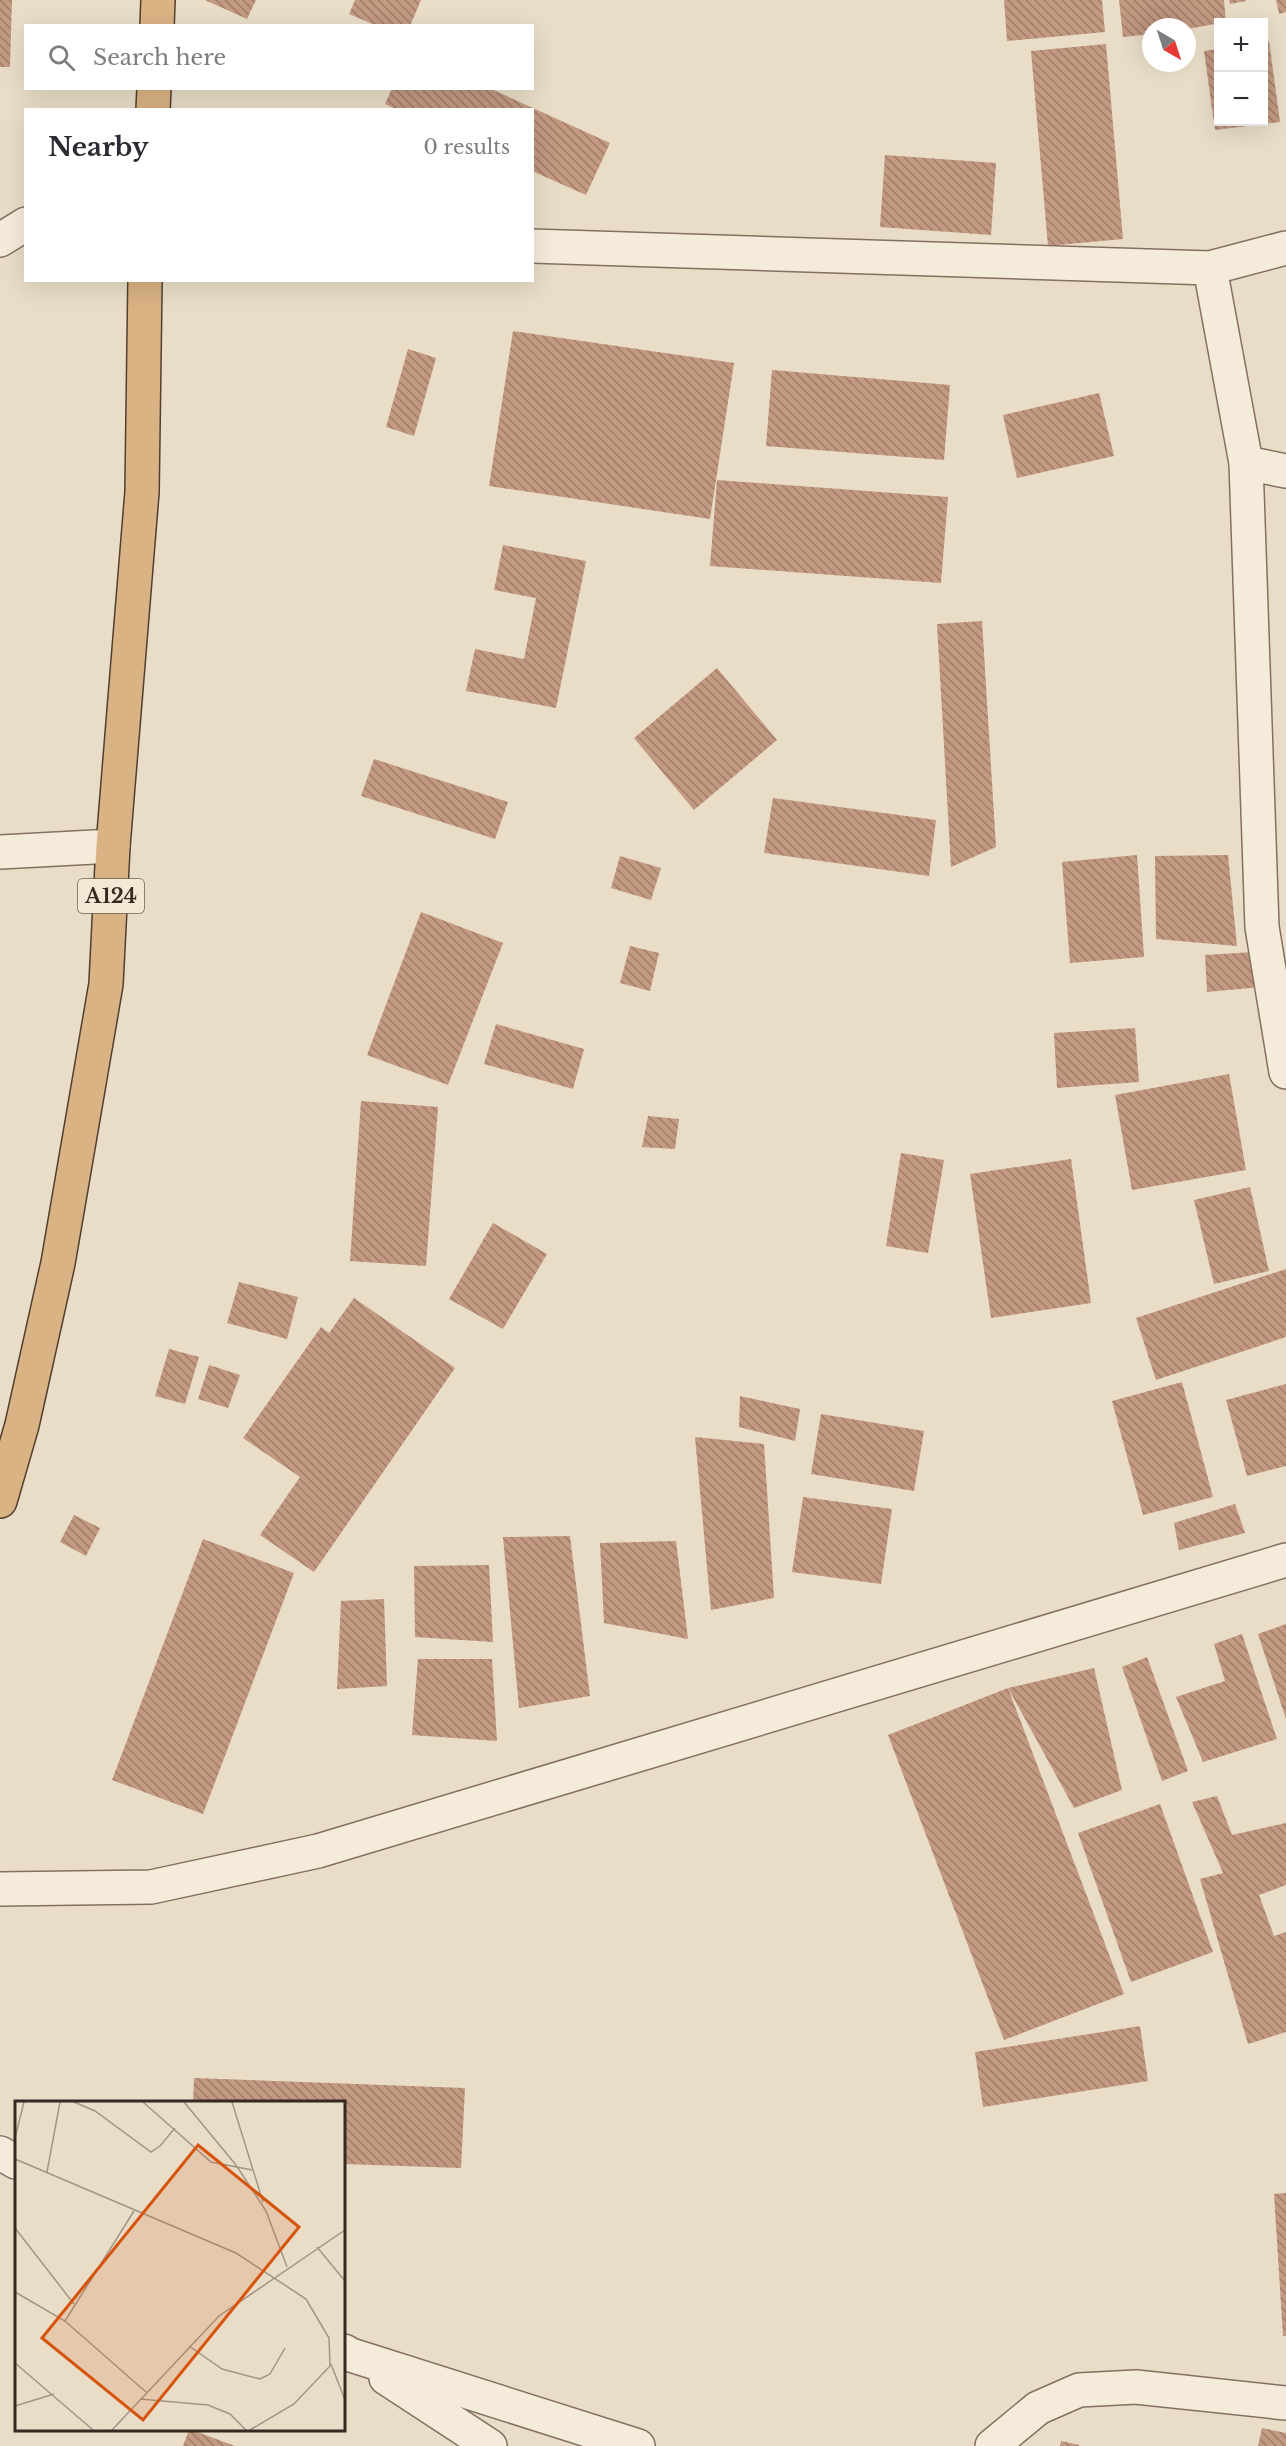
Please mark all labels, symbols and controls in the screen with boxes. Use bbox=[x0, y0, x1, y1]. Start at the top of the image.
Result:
north arrow bbox=[1142, 18, 1196, 72]
map controls bbox=[1214, 18, 1268, 126]
button: + bbox=[1214, 18, 1268, 72]
search box bbox=[24, 24, 534, 90]
icon: search bbox=[45, 41, 78, 74]
text: Search here bbox=[93, 44, 226, 71]
button: − bbox=[1214, 72, 1268, 126]
text: Nearby bbox=[48, 131, 149, 163]
text: 0 results bbox=[424, 135, 510, 159]
road number: A124 bbox=[78, 879, 144, 913]
inset map bbox=[15, 2101, 345, 2431]

